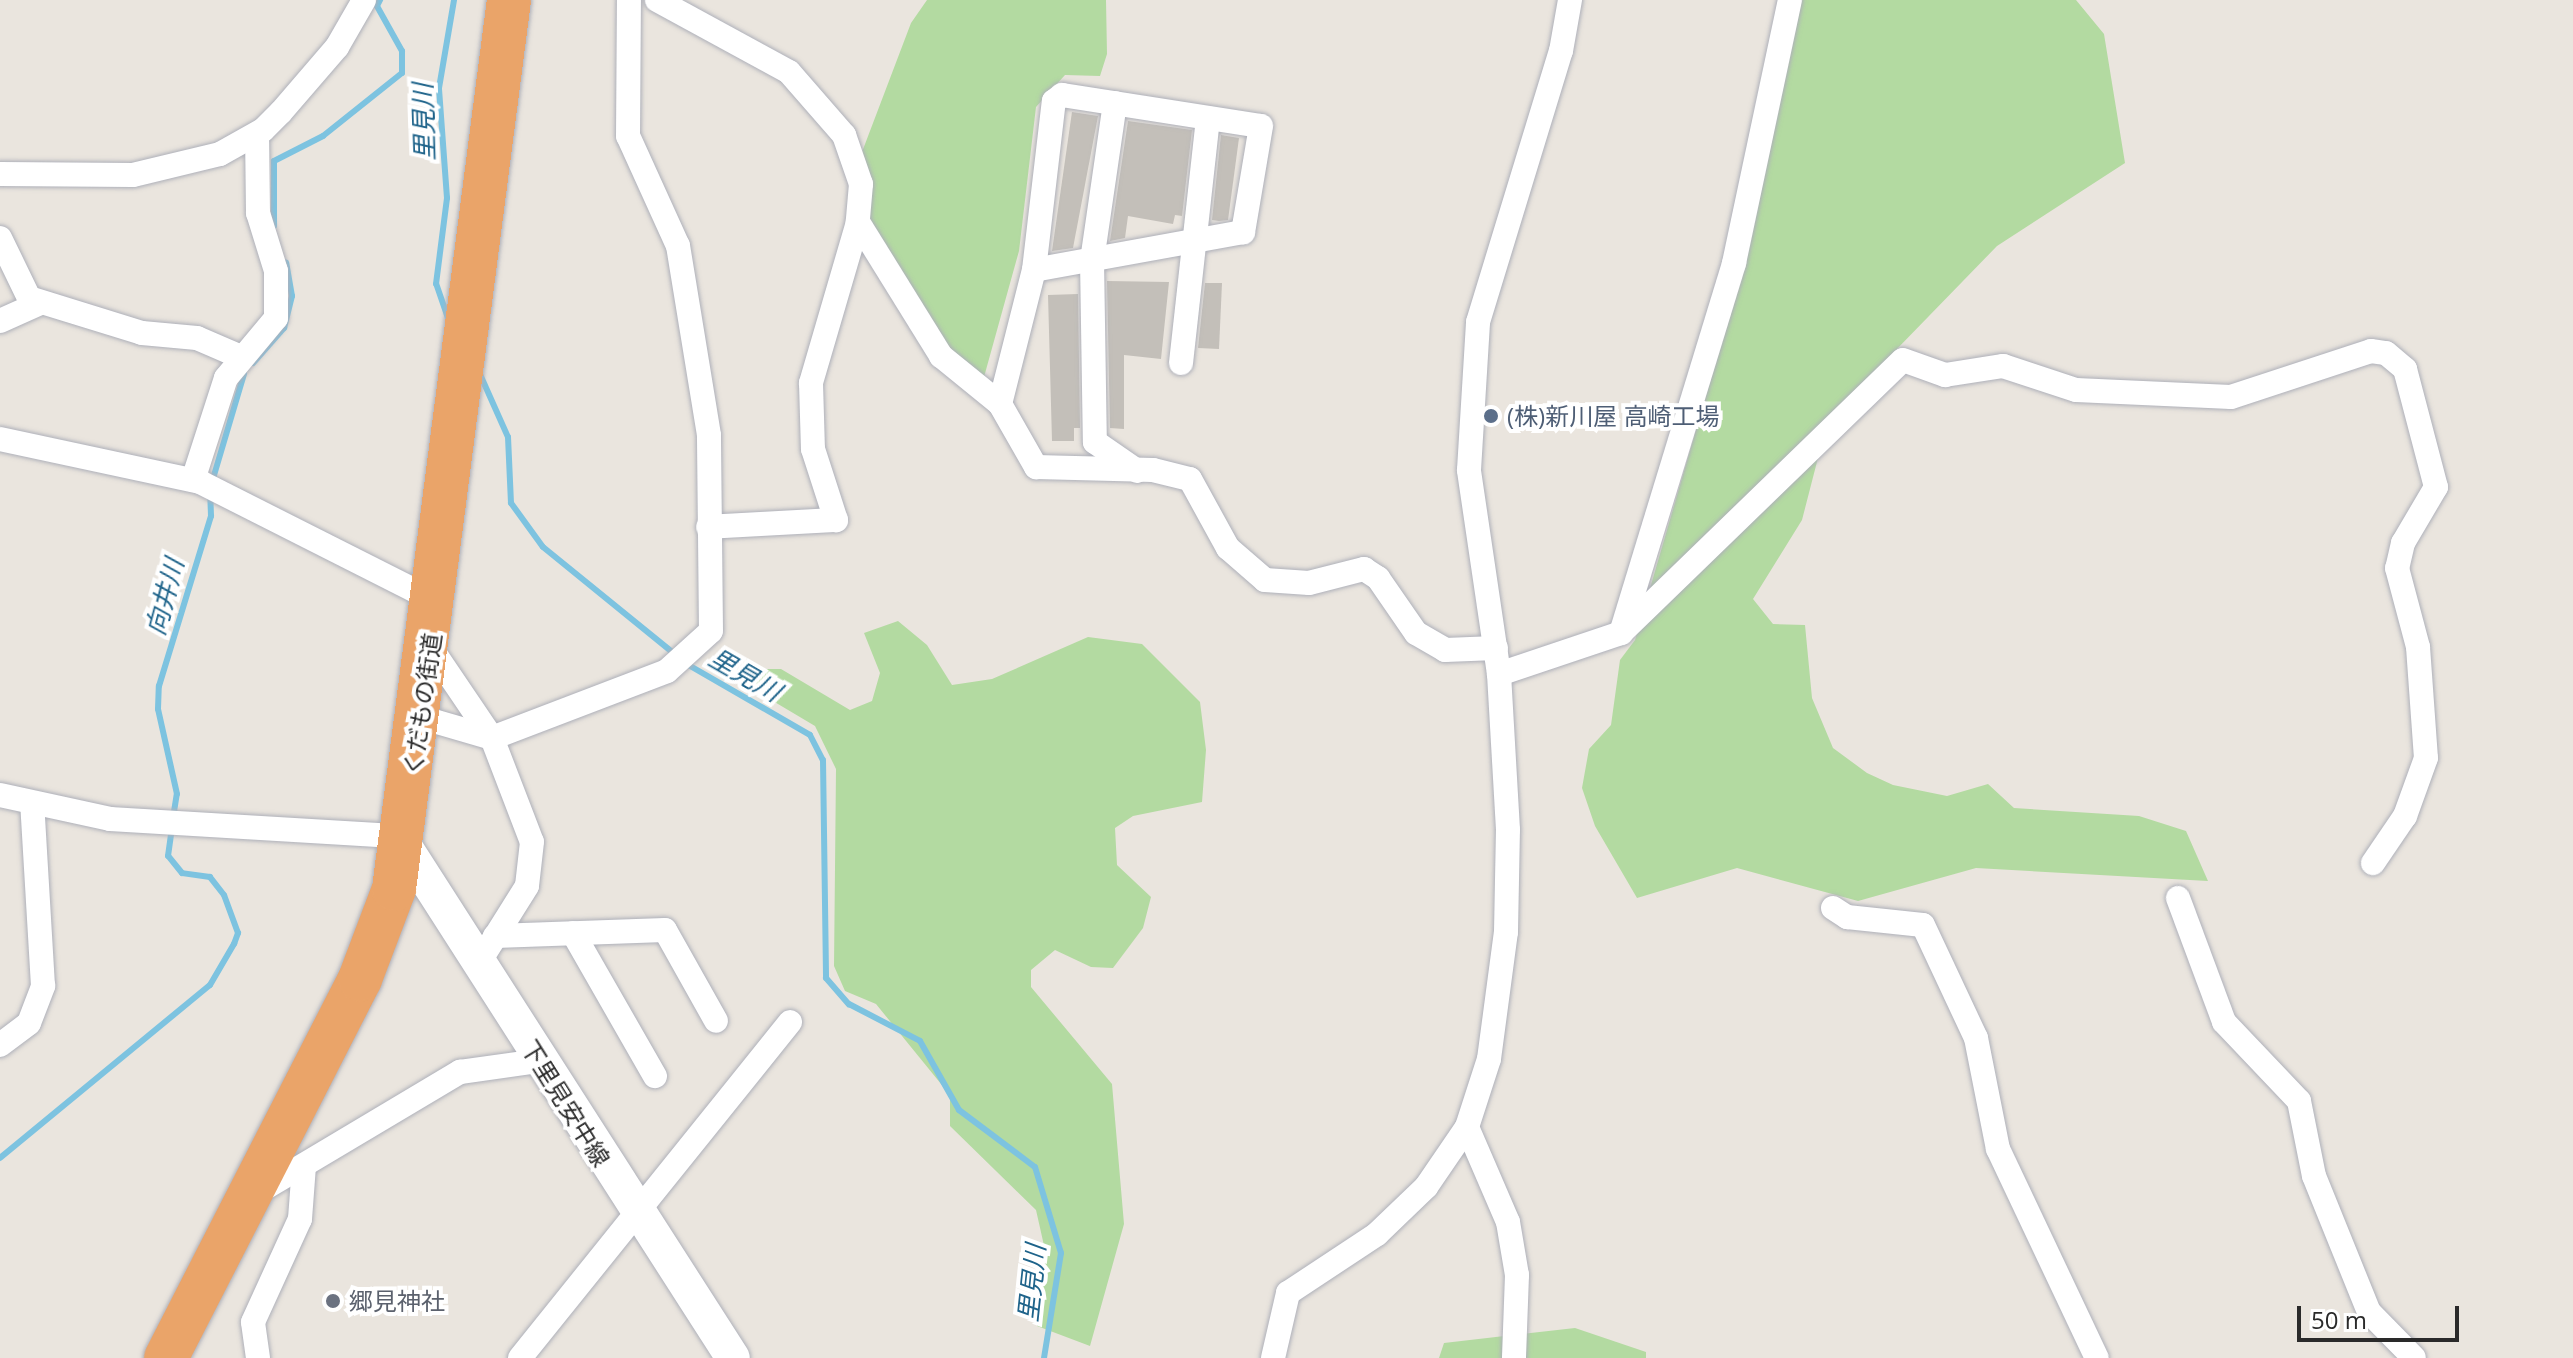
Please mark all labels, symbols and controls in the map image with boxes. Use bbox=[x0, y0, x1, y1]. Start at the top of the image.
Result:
water label: 里見川 bbox=[407, 82, 441, 162]
place label: (株)新川屋 高崎工場 bbox=[1507, 402, 1719, 430]
marker: (株)新川屋 高崎工場 bbox=[1482, 407, 1500, 425]
water label: 向井川 bbox=[140, 555, 190, 639]
street label: くだもの街道 bbox=[398, 631, 446, 777]
water label: 里見川 bbox=[703, 642, 787, 708]
street label: 下里見安中線 bbox=[516, 1034, 616, 1172]
water label: 里見川 bbox=[1012, 1243, 1052, 1323]
place label: 郷見神社 bbox=[349, 1287, 445, 1315]
scale bar bbox=[2301, 1290, 2463, 1340]
marker: 郷見神社 bbox=[324, 1292, 342, 1310]
text: 50 m bbox=[2311, 1303, 2367, 1336]

